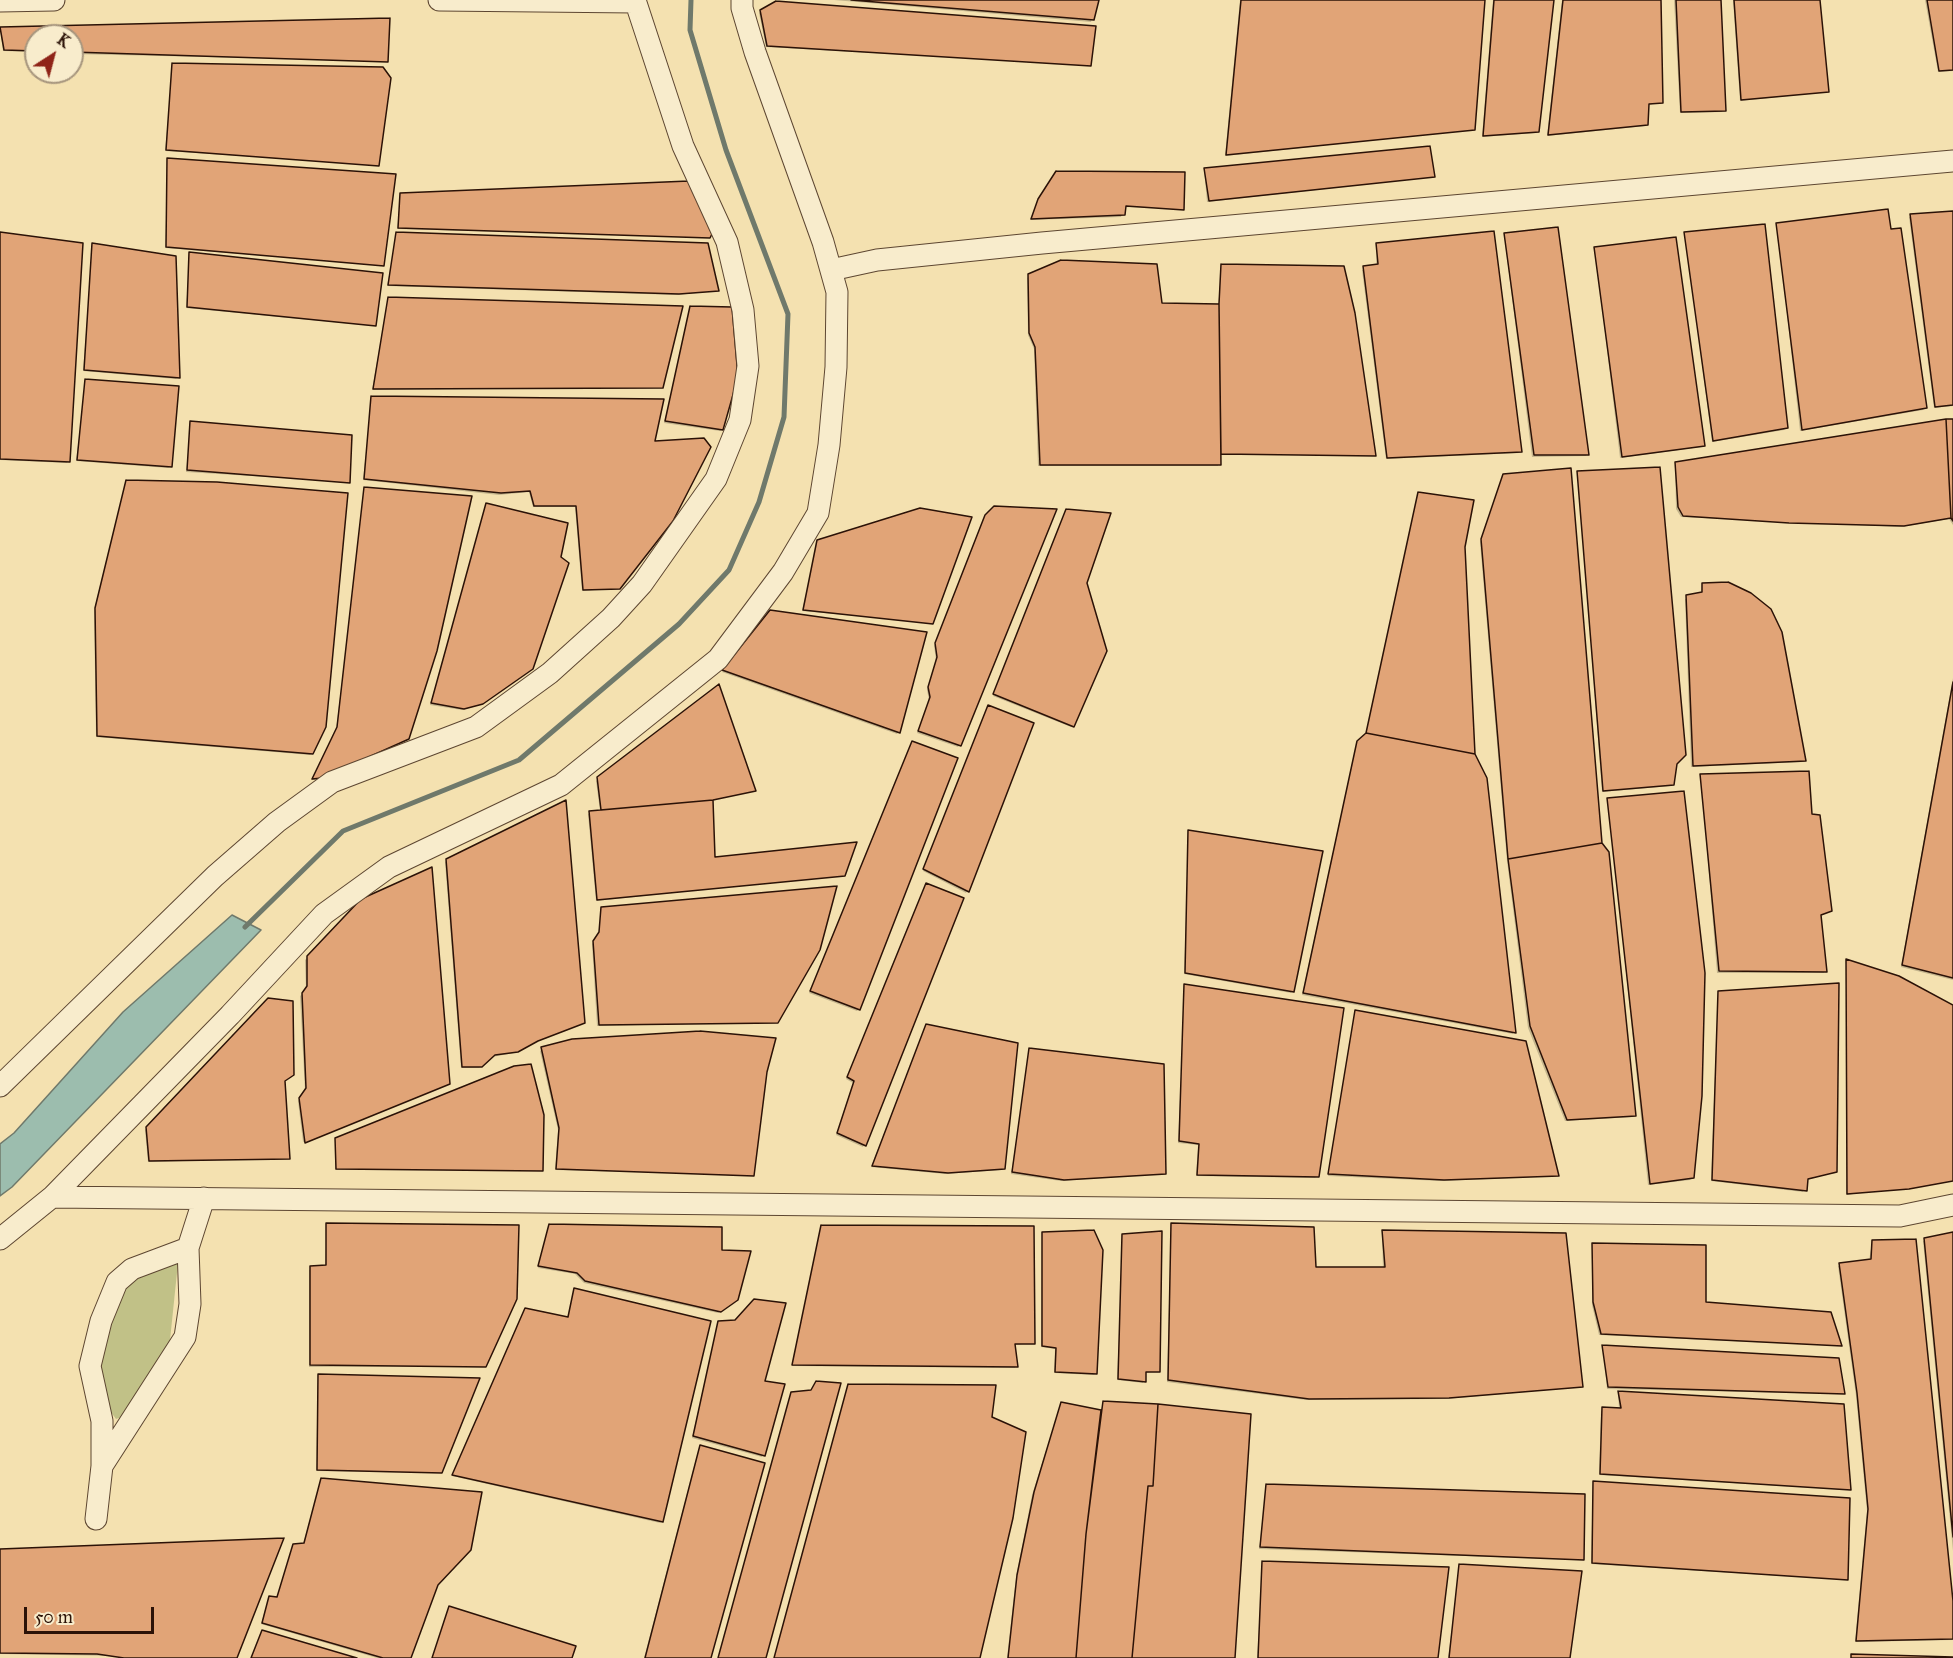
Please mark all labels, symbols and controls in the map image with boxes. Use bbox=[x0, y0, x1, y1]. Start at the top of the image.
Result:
north arrow bbox=[24, 24, 84, 84]
text: K bbox=[54, 30, 74, 52]
scale bar bbox=[27, 1595, 158, 1633]
text: 50 m bbox=[35, 1606, 73, 1628]

